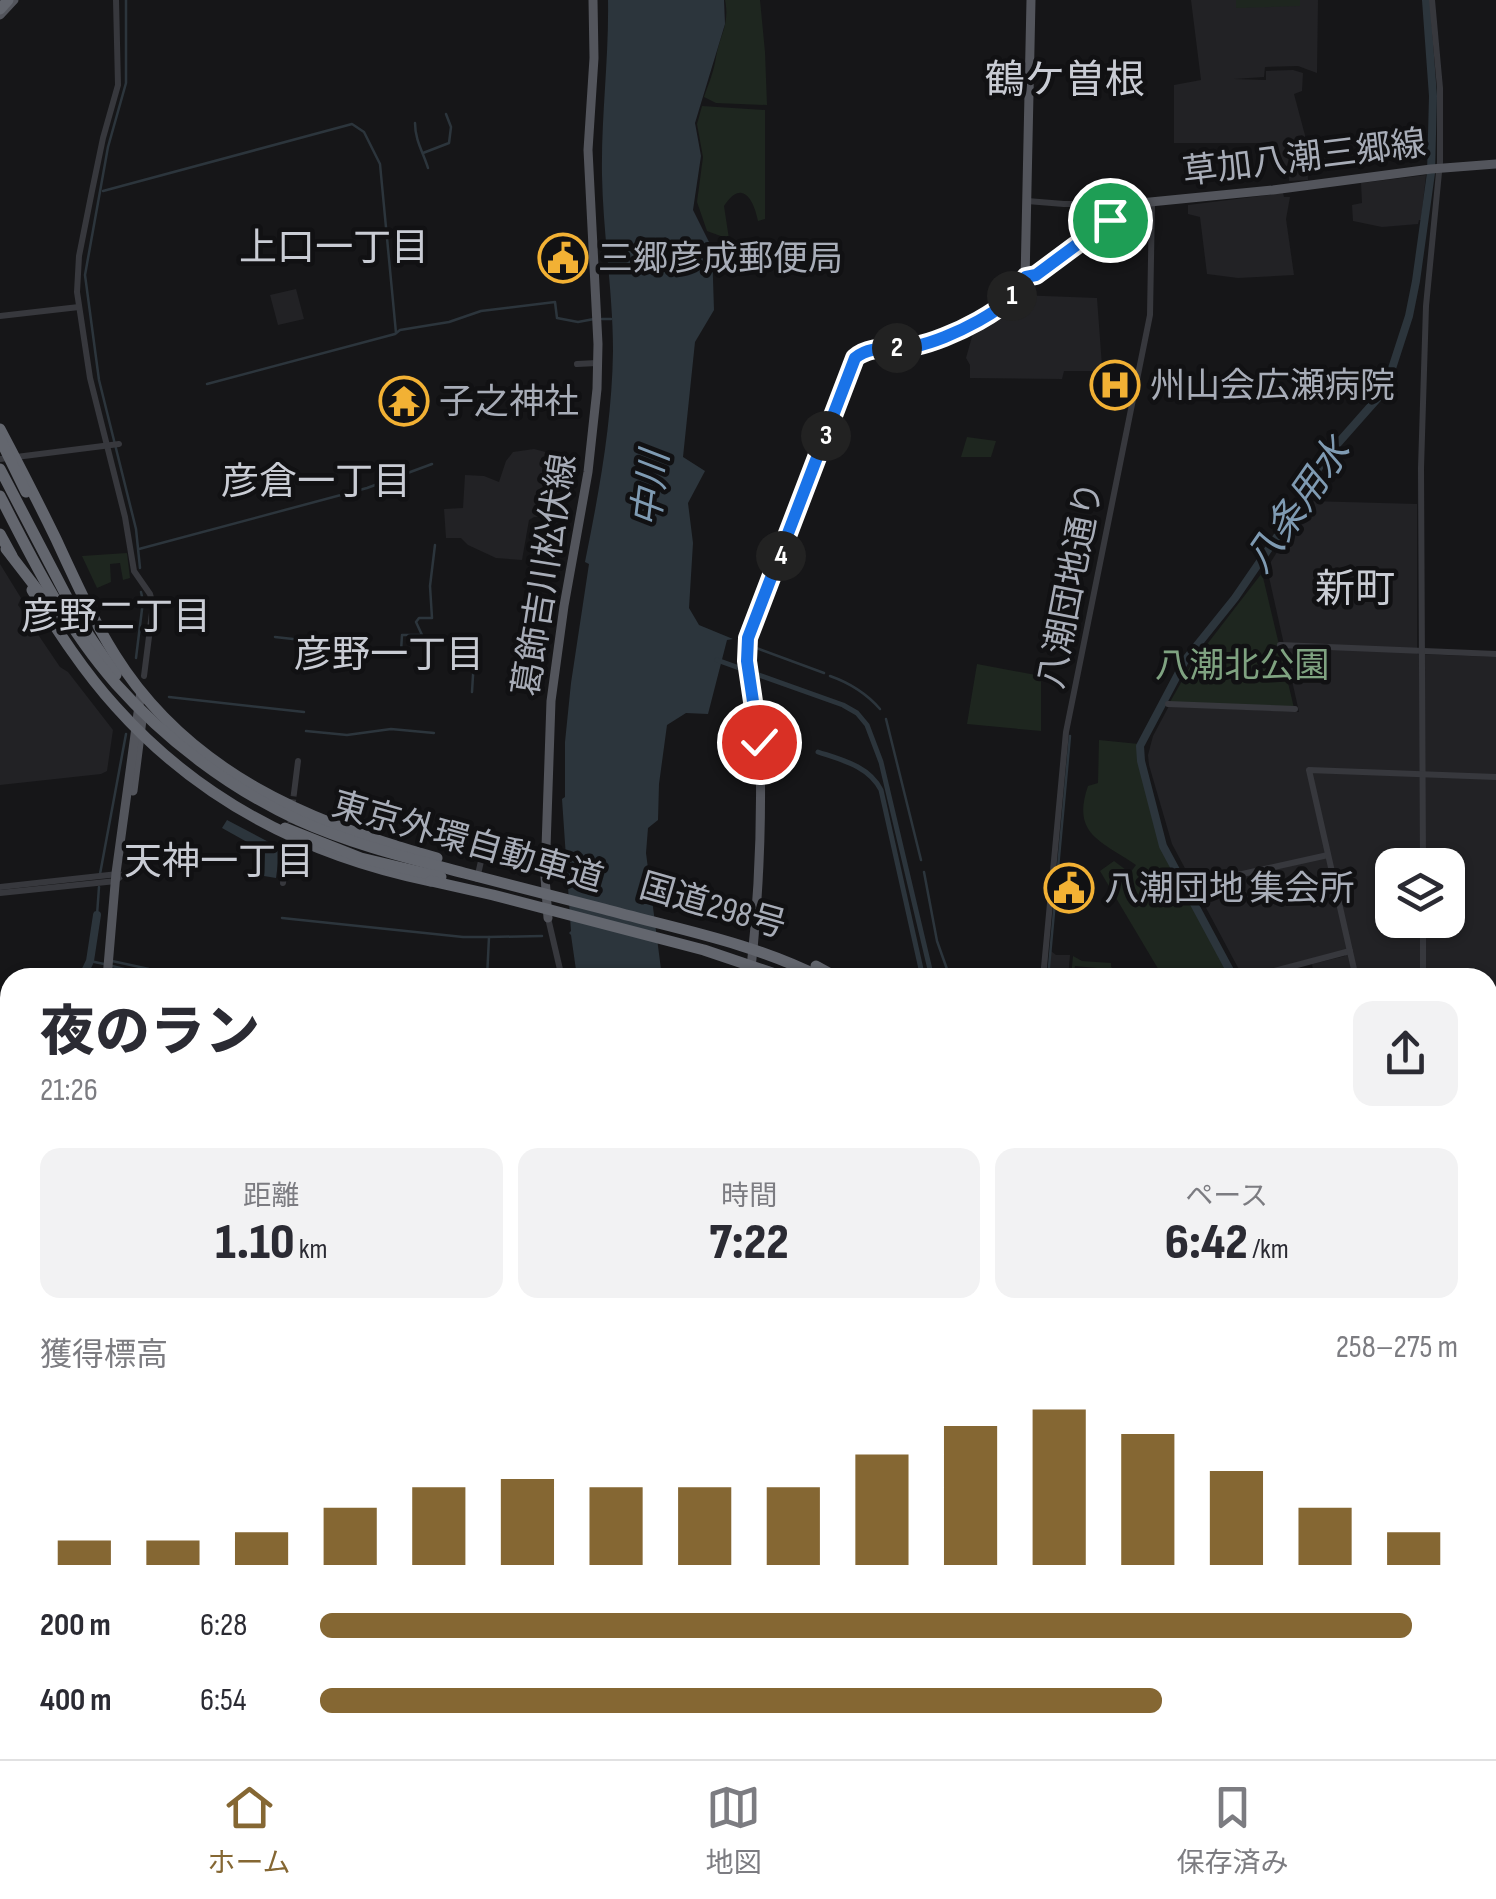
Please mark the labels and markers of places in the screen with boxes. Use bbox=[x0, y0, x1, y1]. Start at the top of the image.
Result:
pin bbox=[1068, 178, 1153, 263]
public building icon: 三郷彦成郵便局 bbox=[537, 232, 589, 284]
place label: 三郷彦成郵便局 bbox=[598, 238, 843, 281]
pin: 1 bbox=[987, 271, 1037, 321]
pin: 2 bbox=[872, 323, 922, 373]
hospital icon: 州山会広瀬病院 bbox=[1089, 359, 1141, 411]
place label: 州山会広瀬病院 bbox=[1150, 365, 1395, 408]
temple icon: 子之神社 bbox=[378, 375, 430, 427]
place label: 子之神社 bbox=[439, 381, 579, 424]
pin: 3 bbox=[801, 411, 851, 461]
pin: 4 bbox=[756, 531, 806, 581]
pin bbox=[717, 700, 802, 785]
public building icon: 八潮団地 集会所 bbox=[1043, 862, 1095, 914]
place label: 八潮団地 集会所 bbox=[1104, 868, 1355, 911]

